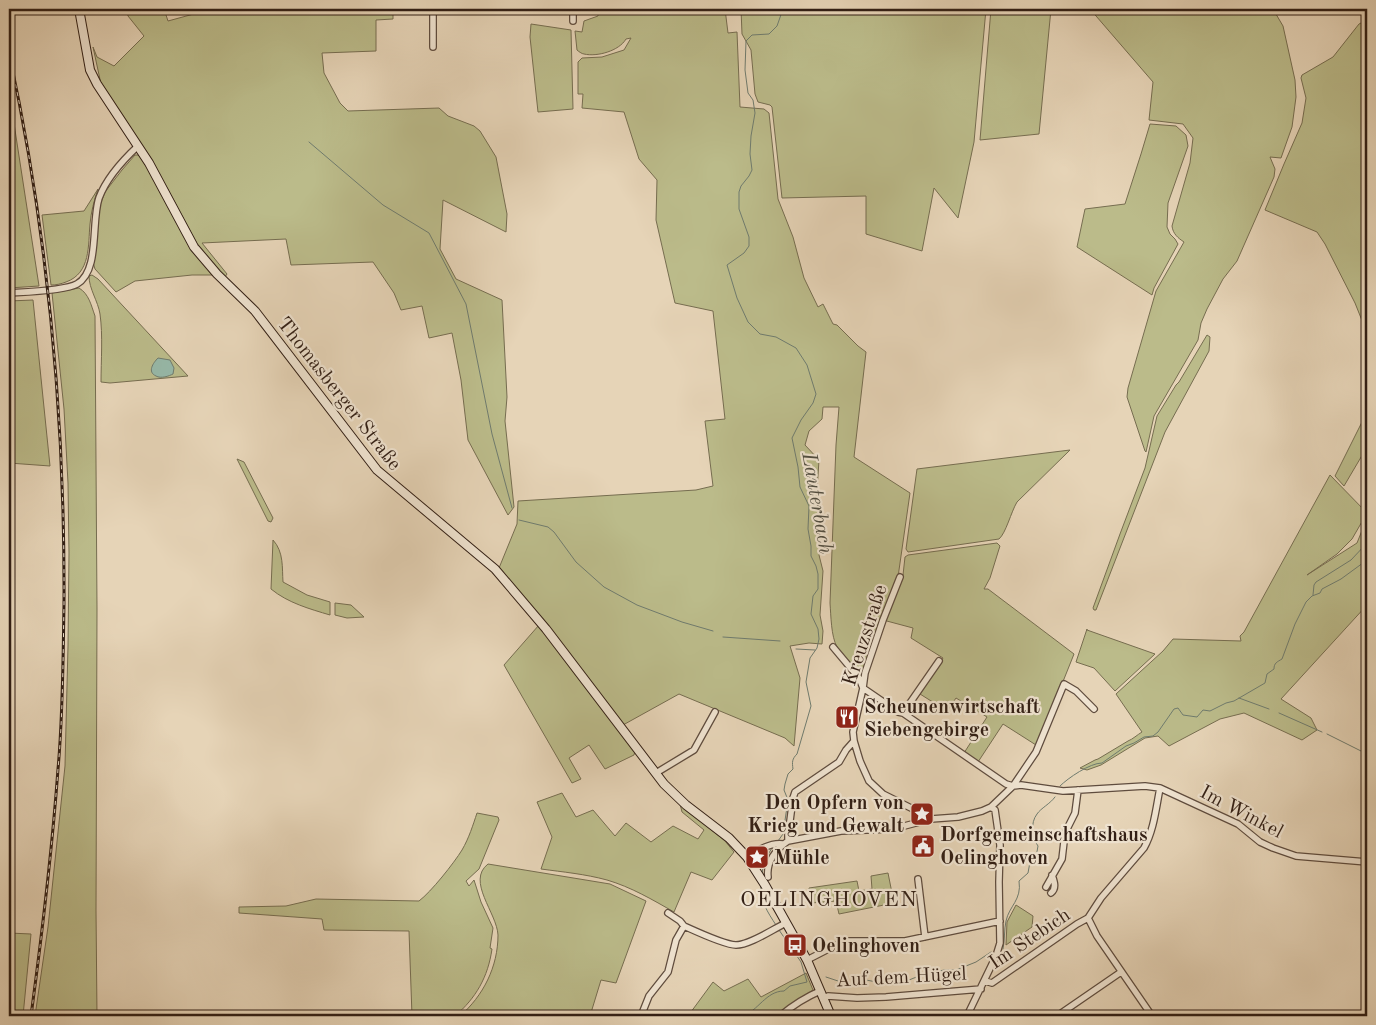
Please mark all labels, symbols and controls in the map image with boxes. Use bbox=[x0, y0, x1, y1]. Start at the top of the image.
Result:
street label: Thomasberger Straße bbox=[273, 314, 404, 475]
water label: Lauterbach bbox=[797, 450, 836, 556]
street label: Kreuzstraße bbox=[840, 582, 892, 689]
place label: Scheunenwirtschaft Siebengebirge bbox=[864, 698, 1040, 741]
restaurant icon: Scheunenwirtschaft Siebengebirge bbox=[834, 704, 860, 730]
street label: Im Winkel bbox=[1196, 783, 1286, 843]
place label: Den Opfern von Krieg und Gewalt bbox=[747, 794, 904, 837]
place icon: Den Opfern von Krieg und Gewalt bbox=[909, 801, 935, 827]
place label: Dorfgemeinschaftshaus Oelinghoven bbox=[940, 826, 1148, 869]
public building icon: Dorfgemeinschaftshaus Oelinghoven bbox=[910, 833, 936, 859]
place icon: Mühle bbox=[744, 844, 770, 870]
place label: Mühle bbox=[774, 849, 830, 869]
district label: OELINGHOVEN bbox=[740, 889, 918, 911]
street label: Im Stebich bbox=[986, 905, 1074, 974]
bus stop icon: Oelinghoven bbox=[782, 932, 808, 958]
place label: Oelinghoven bbox=[812, 937, 920, 957]
street label: Auf dem Hügel bbox=[835, 965, 967, 991]

